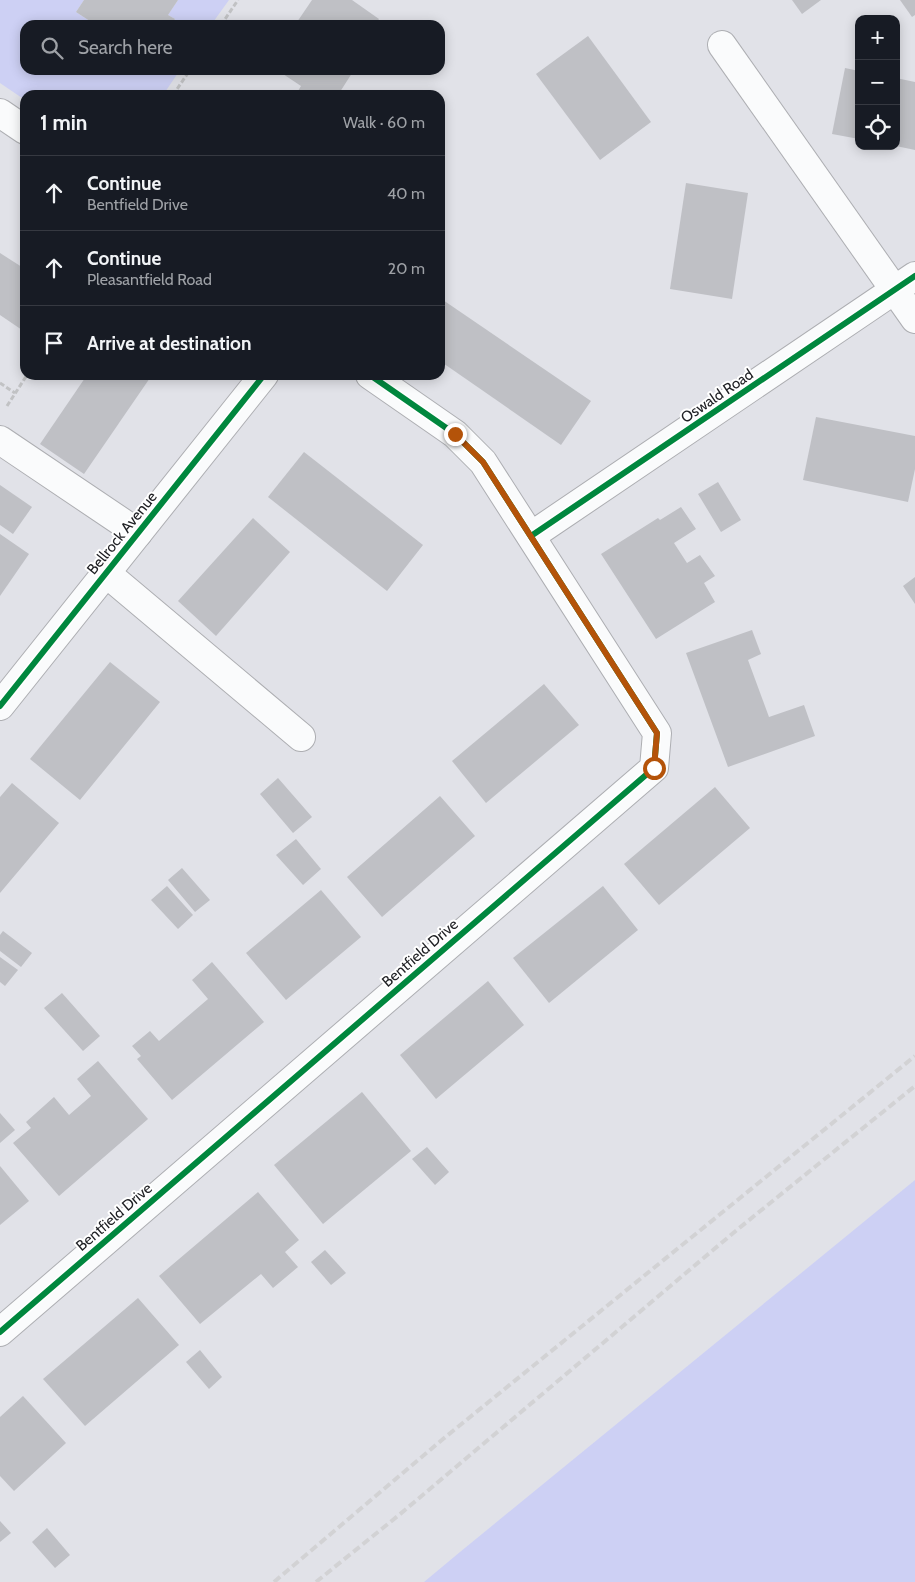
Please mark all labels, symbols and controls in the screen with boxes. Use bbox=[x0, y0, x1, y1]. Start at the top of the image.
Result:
map controls bbox=[855, 15, 900, 150]
button: + bbox=[855, 15, 900, 60]
search box bbox=[20, 20, 445, 75]
icon: search bbox=[38, 34, 66, 62]
text: Search here bbox=[78, 36, 172, 59]
button: − bbox=[855, 60, 900, 105]
button: locate bbox=[855, 105, 900, 150]
text: 1 min bbox=[40, 110, 87, 135]
text: Walk · 60 m bbox=[343, 113, 425, 132]
text: Continue bbox=[87, 172, 161, 195]
icon: ahead bbox=[40, 179, 68, 207]
text: 40 m bbox=[387, 184, 425, 203]
text: Bentfield Drive bbox=[87, 195, 188, 214]
text: Continue bbox=[87, 247, 161, 270]
icon: ahead bbox=[40, 254, 68, 282]
text: 20 m bbox=[388, 259, 425, 278]
text: Pleasantfield Road bbox=[87, 270, 212, 289]
icon: arrive bbox=[40, 329, 68, 357]
text: Arrive at destination bbox=[87, 332, 251, 355]
street label: Oswald Road bbox=[677, 365, 757, 427]
route end bbox=[444, 423, 467, 446]
street label: Bellrock Avenue bbox=[83, 488, 161, 578]
route start bbox=[643, 757, 666, 780]
street label: Bentfield Drive bbox=[378, 915, 462, 991]
street label: Bentfield Drive bbox=[72, 1179, 156, 1255]

